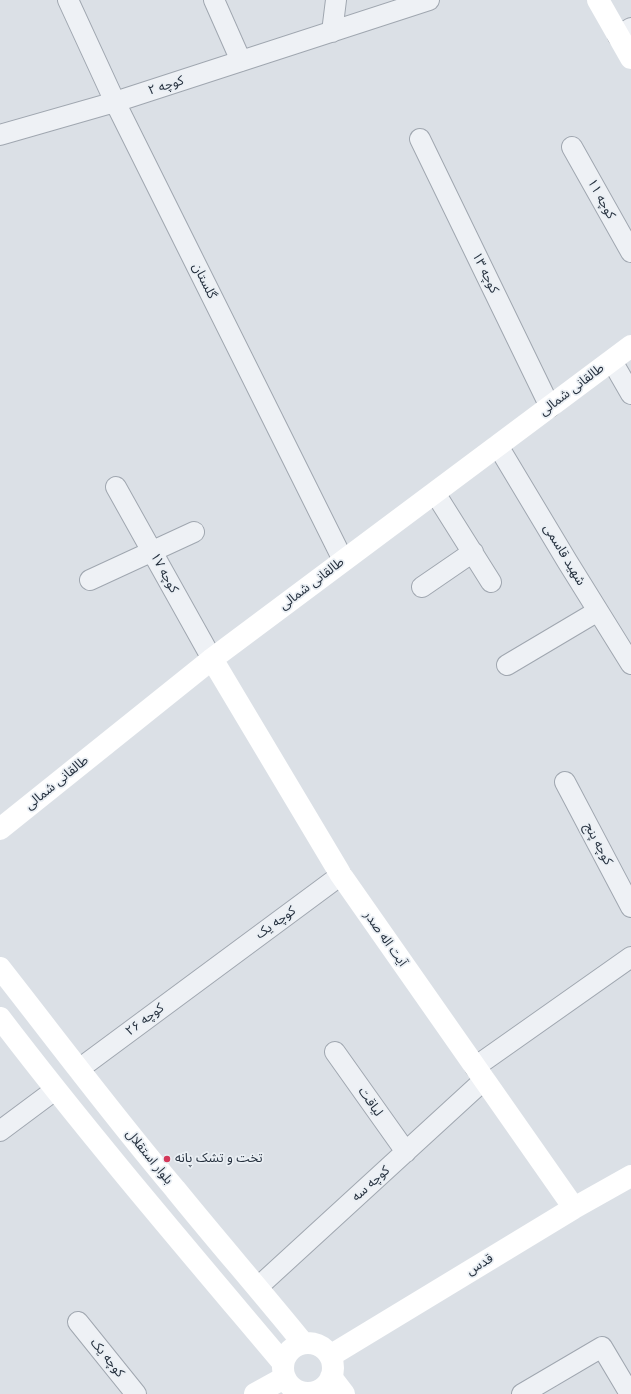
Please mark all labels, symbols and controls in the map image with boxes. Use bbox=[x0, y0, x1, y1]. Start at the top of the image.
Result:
street label: کوچه ۲ bbox=[146, 73, 186, 99]
street label: کوچه ۱۱ bbox=[584, 176, 618, 222]
street label: کوچه ۱۳ bbox=[468, 250, 502, 296]
street label: گلستان bbox=[188, 261, 220, 301]
street label: طالقانی شمالی bbox=[537, 361, 607, 419]
street label: شهید قاسمی bbox=[540, 521, 588, 589]
street label: کوچه ۱۷ bbox=[147, 550, 181, 596]
street label: طالقانی شمالی bbox=[277, 555, 347, 613]
street label: طالقانی شمالی bbox=[22, 753, 92, 813]
street label: کوچه پنج bbox=[580, 820, 616, 868]
street label: کوچه یک bbox=[253, 903, 299, 943]
street label: آیت اله صدر bbox=[360, 908, 410, 970]
street label: کوچه ۲۶ bbox=[123, 1001, 167, 1039]
street label: لیاقت bbox=[354, 1084, 386, 1120]
street label: بلوار استقلال bbox=[122, 1126, 176, 1188]
place label: تخت و تشک پانه bbox=[175, 1151, 263, 1167]
marker: تخت و تشک پانه bbox=[162, 1154, 172, 1164]
street label: کوچه سه bbox=[349, 1163, 393, 1205]
street label: قدس bbox=[464, 1251, 496, 1279]
street label: کوچه یک bbox=[87, 1335, 127, 1381]

